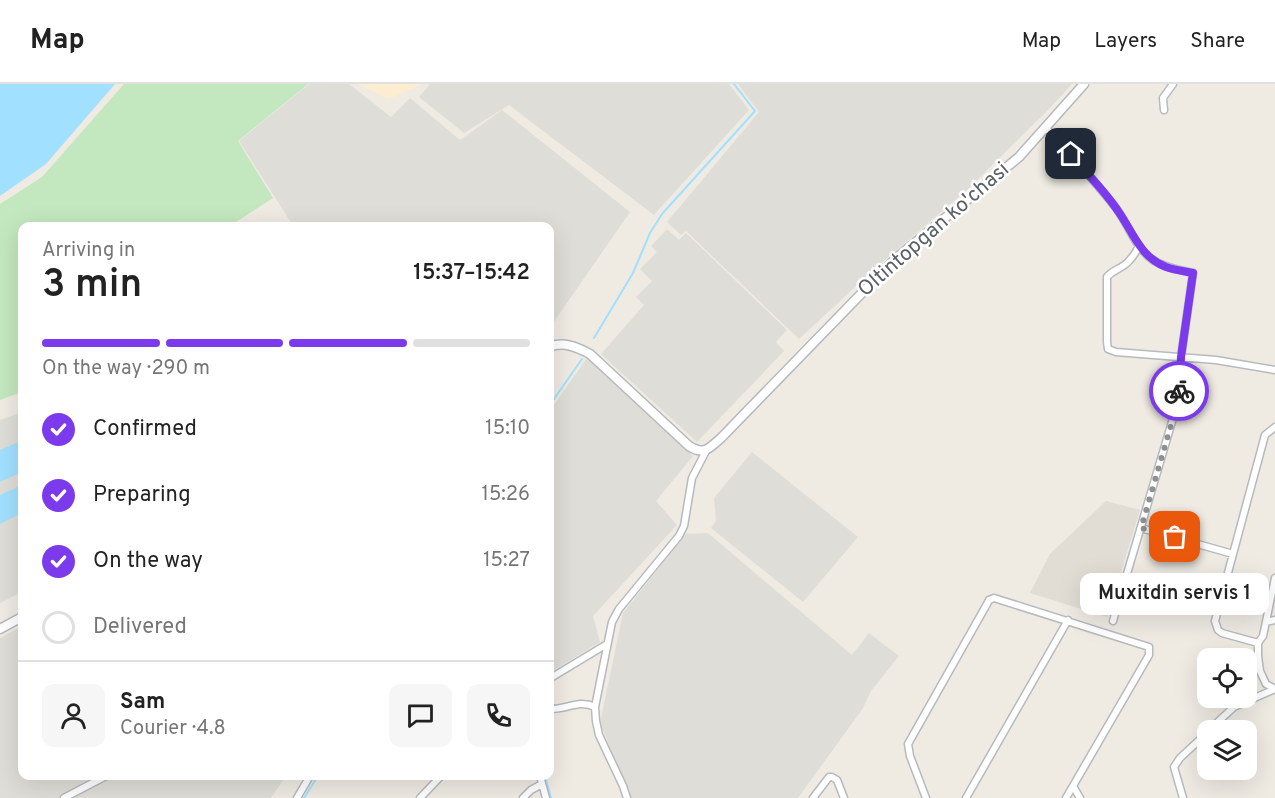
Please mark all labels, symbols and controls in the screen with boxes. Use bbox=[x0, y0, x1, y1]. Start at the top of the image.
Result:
text: Map bbox=[30, 23, 85, 59]
text: Map bbox=[1022, 28, 1061, 55]
text: Layers bbox=[1094, 28, 1157, 55]
text: Share bbox=[1190, 28, 1245, 55]
pin bbox=[1045, 128, 1096, 179]
icon: home bbox=[1054, 137, 1087, 170]
street label: Oltintopgan ko'chasi bbox=[853, 157, 1015, 303]
text: Arriving in bbox=[42, 238, 135, 264]
text: 15:37–15:42 bbox=[413, 260, 530, 287]
text: 3 min bbox=[42, 262, 142, 311]
text: On the way · 290 m bbox=[42, 356, 210, 382]
courier bbox=[1149, 361, 1209, 421]
icon: bike bbox=[1163, 375, 1196, 408]
icon: check bbox=[42, 413, 75, 446]
text: Confirmed bbox=[93, 416, 197, 443]
text: 15:10 bbox=[485, 416, 530, 442]
icon: check bbox=[42, 479, 75, 512]
text: Preparing bbox=[93, 482, 191, 509]
text: 15:26 bbox=[481, 482, 530, 508]
pin bbox=[1149, 511, 1200, 562]
icon: bag bbox=[1158, 520, 1191, 553]
icon: check bbox=[42, 545, 75, 578]
text: On the way bbox=[93, 548, 203, 575]
text: 15:27 bbox=[483, 548, 530, 574]
callout: Muxitdin servis 1 bbox=[1080, 573, 1270, 615]
text: Muxitdin servis 1 bbox=[1098, 581, 1251, 607]
text: Delivered bbox=[93, 614, 187, 641]
map controls bbox=[1197, 648, 1257, 780]
button: locate bbox=[1197, 648, 1257, 708]
button: person bbox=[42, 684, 105, 747]
button: chat bbox=[389, 684, 452, 747]
button: phone bbox=[467, 684, 530, 747]
text: Sam bbox=[120, 689, 165, 716]
text: Courier · 4.8 bbox=[120, 716, 226, 742]
button: layers bbox=[1197, 720, 1257, 780]

